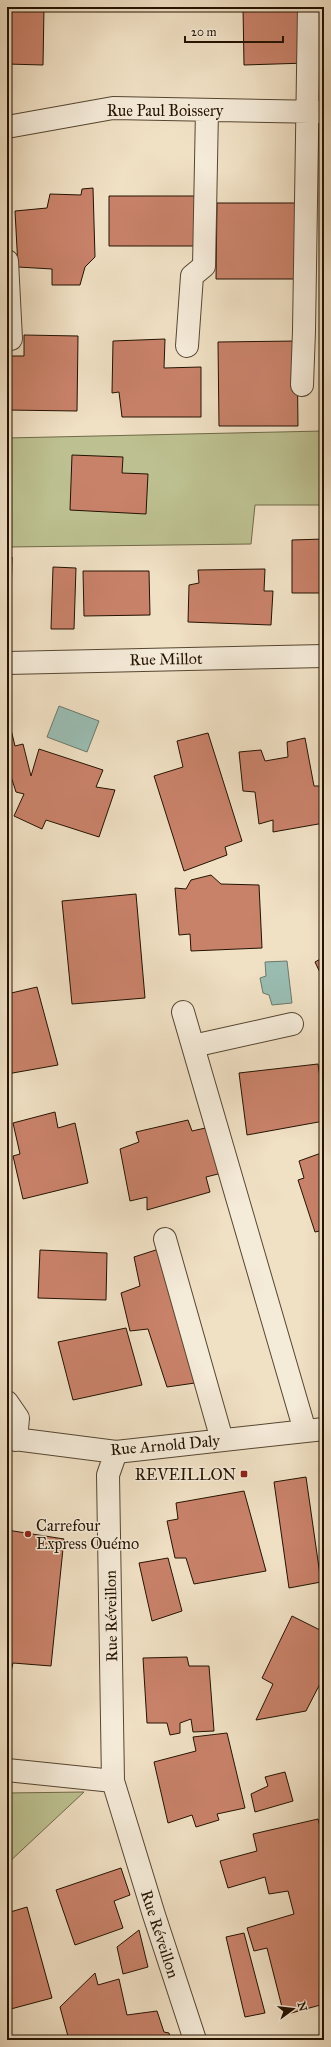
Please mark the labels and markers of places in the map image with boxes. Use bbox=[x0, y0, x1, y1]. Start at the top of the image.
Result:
place label: REVEILLON bbox=[135, 1465, 236, 1484]
marker: REVEILLON bbox=[239, 1469, 249, 1479]
place label: Carrefour Express Ouémo bbox=[36, 1516, 139, 1553]
marker: Carrefour Express Ouémo bbox=[23, 1529, 33, 1539]

